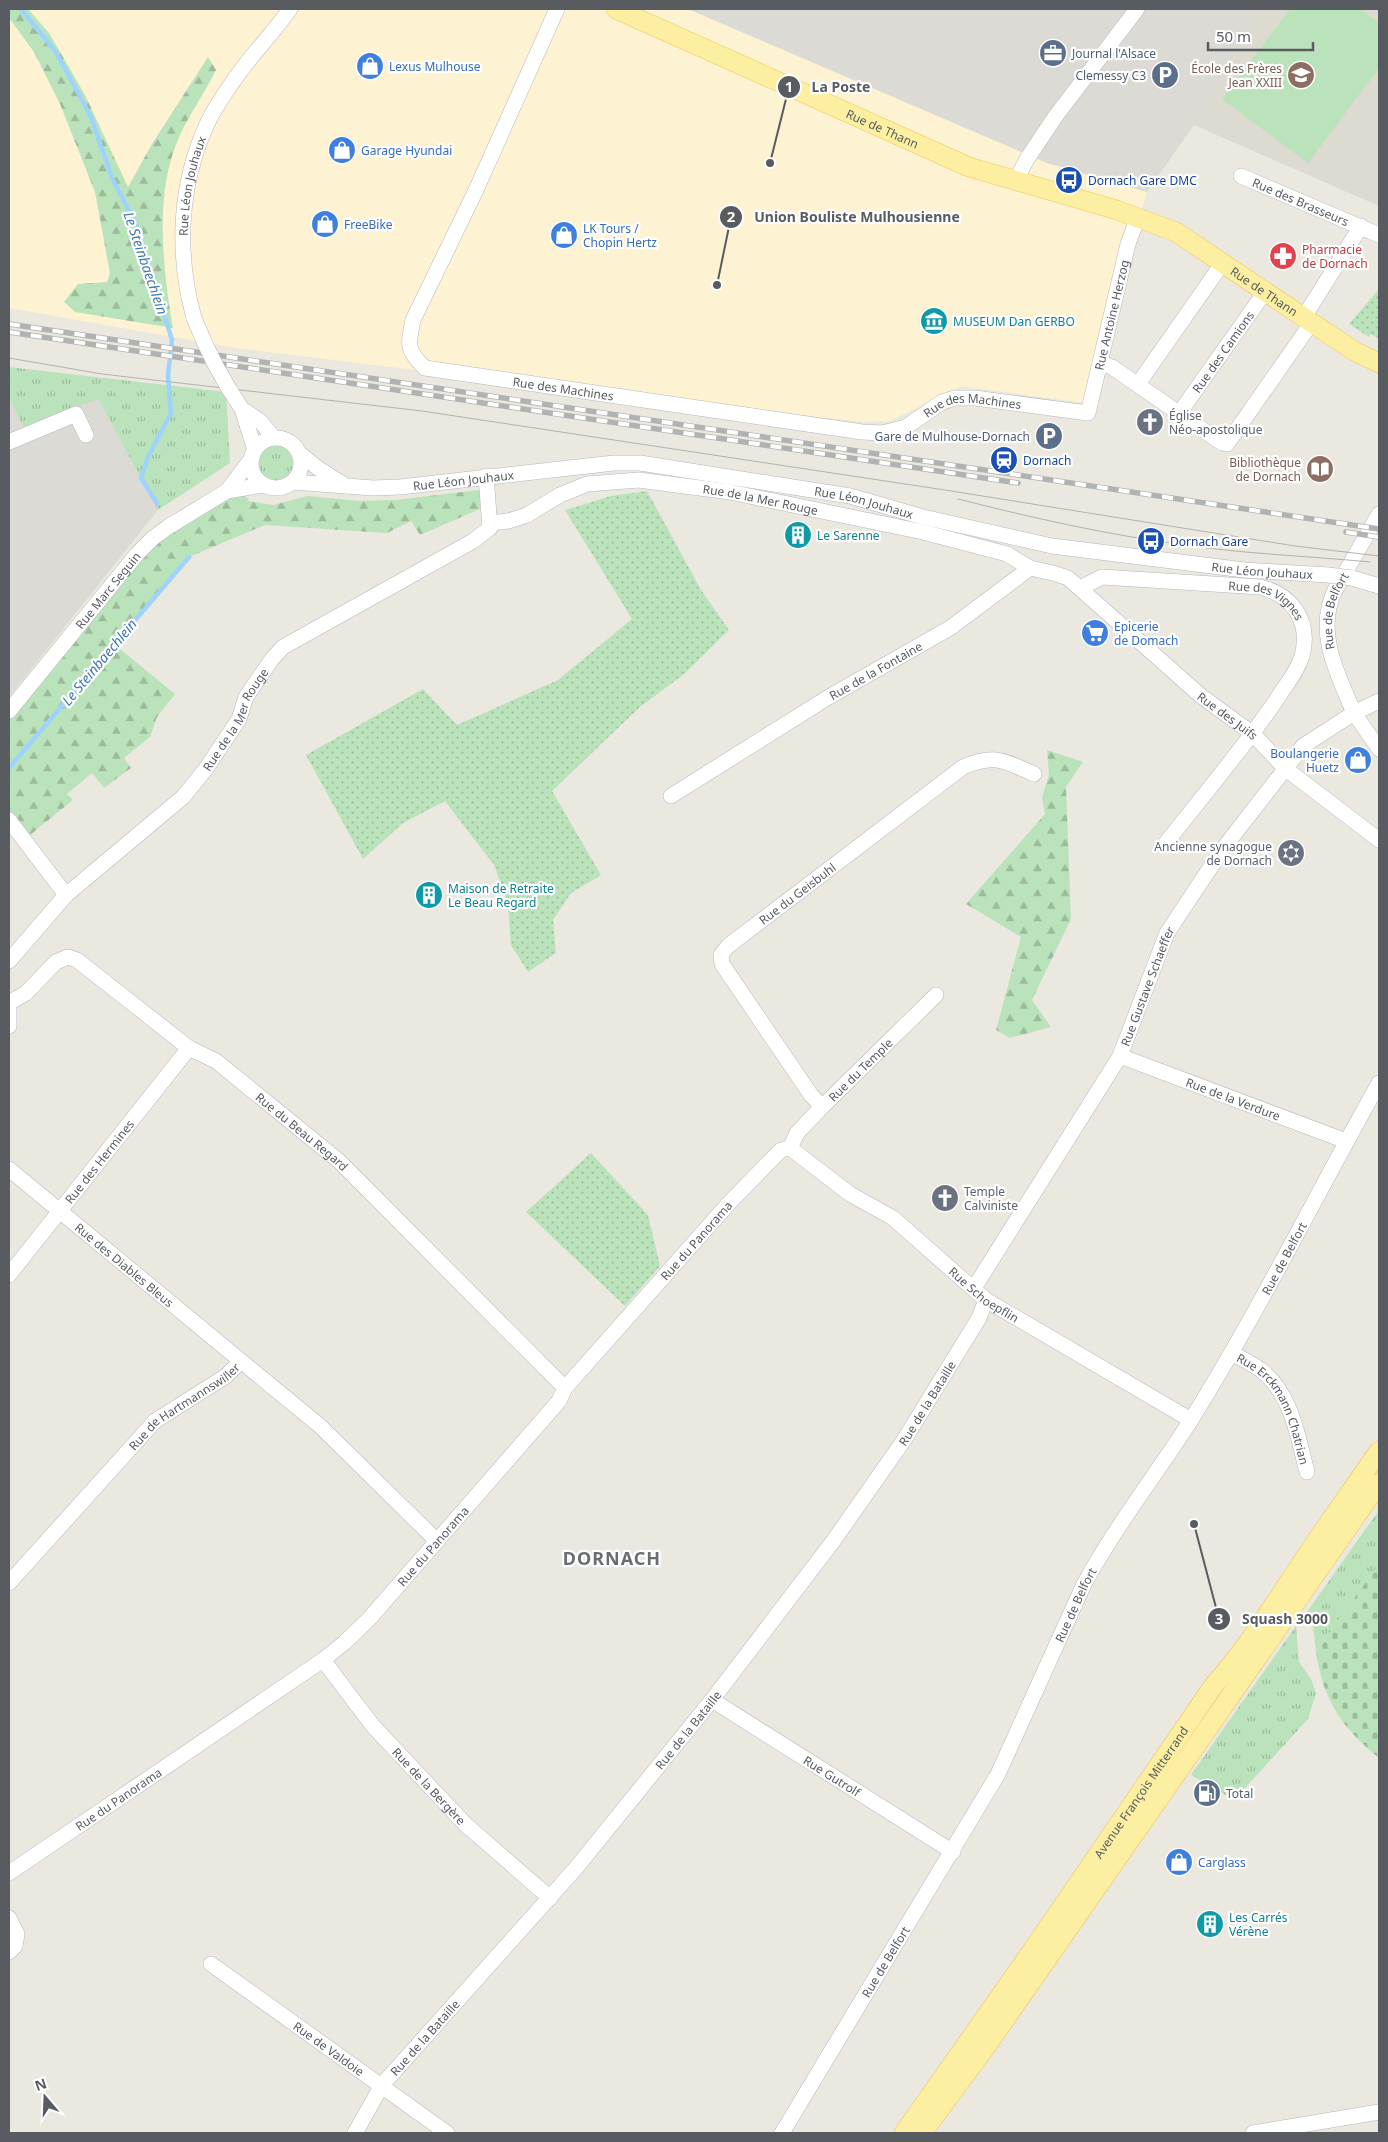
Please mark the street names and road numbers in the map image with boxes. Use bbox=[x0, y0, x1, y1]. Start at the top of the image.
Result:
street label: Rue de Thann bbox=[844, 105, 921, 152]
street label: Rue Léon Jouhaux bbox=[174, 133, 210, 236]
street label: Rue des Brasseurs bbox=[1250, 173, 1352, 230]
street label: Rue Antoine Herzog bbox=[1090, 258, 1133, 372]
street label: Rue de Thann bbox=[1227, 262, 1301, 320]
street label: Rue des Camions bbox=[1188, 307, 1258, 396]
street label: Rue des Machines bbox=[512, 372, 615, 404]
street label: Rue des Machines bbox=[920, 390, 1023, 421]
street label: Rue Léon Jouhaux bbox=[412, 466, 515, 494]
street label: Rue de la Mer Rouge bbox=[702, 480, 820, 519]
street label: Rue Léon Jouhaux bbox=[813, 482, 916, 522]
street label: Rue Marc Seguin bbox=[71, 548, 144, 632]
street label: Rue Léon Jouhaux bbox=[1211, 558, 1314, 583]
street label: Rue de Belfort bbox=[1318, 568, 1352, 651]
street label: Rue des Vignes bbox=[1228, 577, 1308, 623]
street label: Rue de la Fontaine bbox=[826, 637, 925, 704]
street label: Rue de la Mer Rouge bbox=[198, 664, 272, 774]
street label: Rue des Juifs bbox=[1194, 688, 1263, 743]
street label: Rue du Geisbuhl bbox=[755, 859, 839, 928]
street label: Rue Gustave Schaeffer bbox=[1116, 923, 1178, 1048]
street label: Rue du Temple bbox=[824, 1034, 896, 1105]
street label: Rue de la Verdure bbox=[1184, 1073, 1283, 1124]
street label: Rue du Beau Regard bbox=[252, 1088, 352, 1174]
street label: Rue des Hermines bbox=[60, 1116, 138, 1207]
street label: Rue du Panorama bbox=[656, 1197, 736, 1284]
street label: Rue de Belfort bbox=[1257, 1218, 1311, 1298]
street label: Rue des Diables Bleus bbox=[72, 1219, 178, 1311]
street label: Rue Schoepflin bbox=[945, 1263, 1022, 1326]
street label: Rue Erckmann Chatrian bbox=[1234, 1349, 1313, 1466]
street label: Rue de la Bataille bbox=[894, 1357, 959, 1449]
street label: Rue de Hartmannswiller bbox=[124, 1359, 243, 1454]
street label: Rue du Panorama bbox=[393, 1502, 472, 1590]
street label: Rue de Belfort bbox=[1050, 1564, 1100, 1645]
street label: Rue de la Bataille bbox=[651, 1687, 725, 1773]
street label: Avenue François Mitterrand bbox=[1090, 1723, 1192, 1861]
street label: Rue de la Bergère bbox=[389, 1744, 470, 1828]
street label: Rue Gutrolf bbox=[800, 1751, 865, 1801]
street label: Rue du Panorama bbox=[72, 1764, 165, 1834]
street label: Rue de Belfort bbox=[857, 1922, 913, 2001]
street label: Rue de la Bataille bbox=[386, 1995, 463, 2079]
street label: Rue de Valdoie bbox=[290, 2017, 368, 2080]

